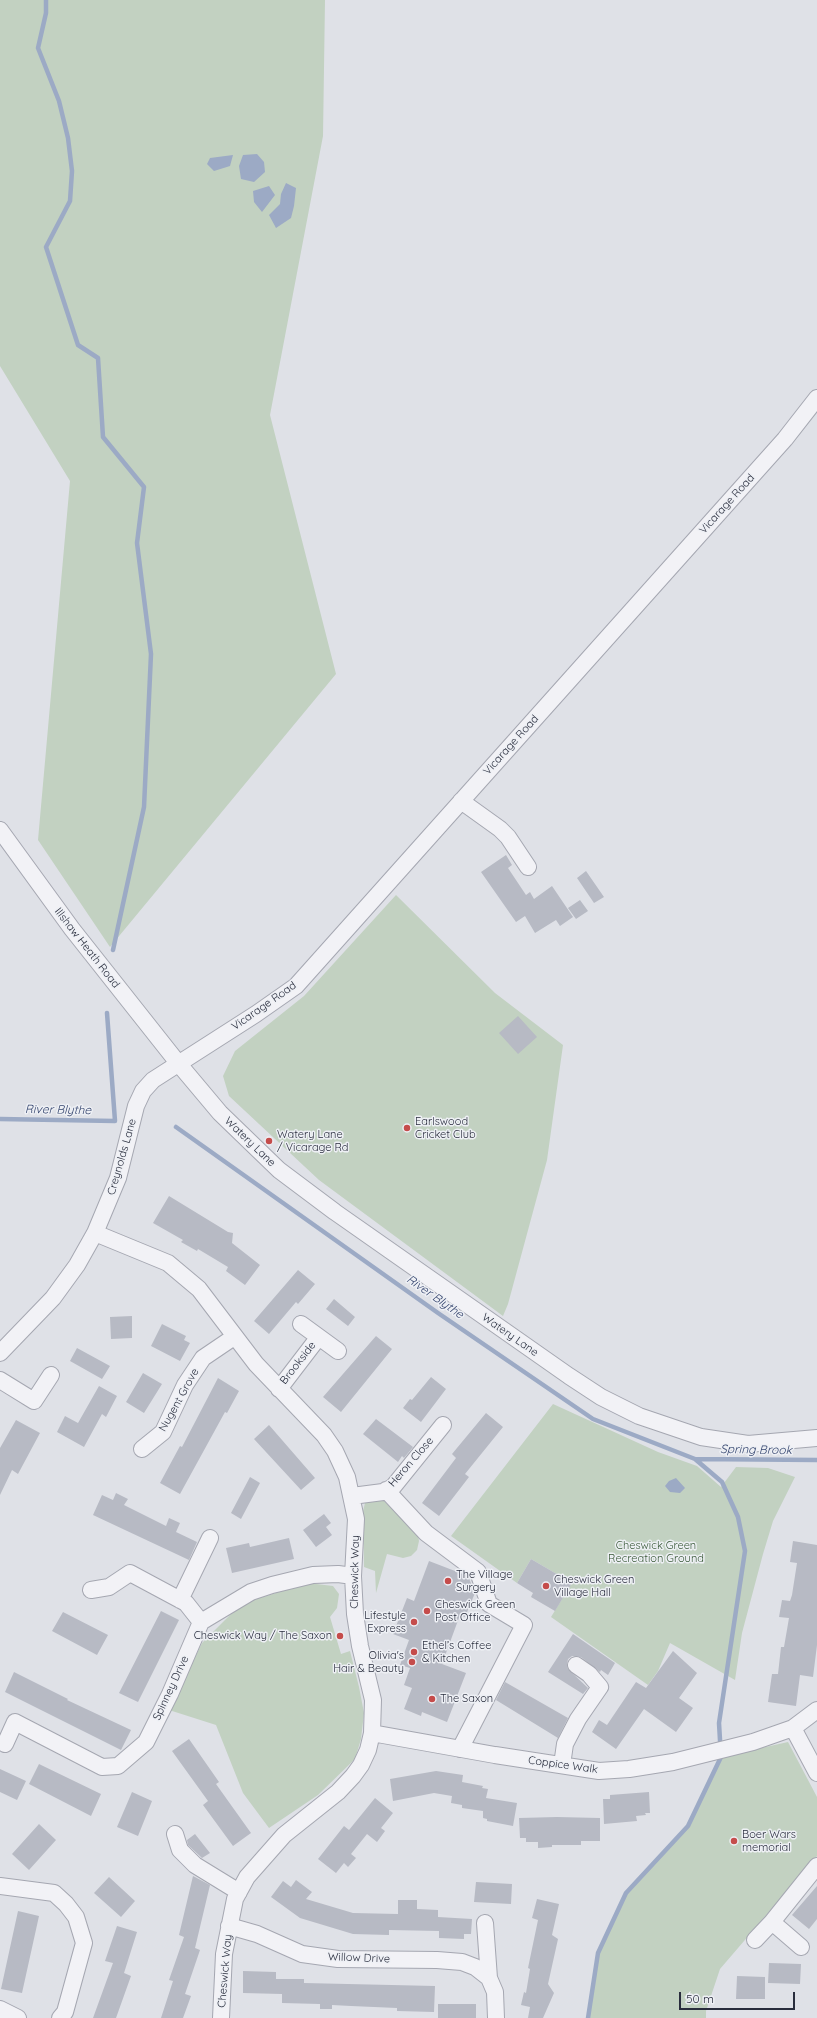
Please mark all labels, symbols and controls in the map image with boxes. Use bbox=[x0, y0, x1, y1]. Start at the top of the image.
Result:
street label: Vicarage Road bbox=[697, 471, 757, 537]
street label: Vicarage Road bbox=[481, 712, 541, 778]
street label: Illshaw Heath Road bbox=[52, 905, 122, 991]
street label: Vicarage Road bbox=[229, 979, 299, 1033]
water label: River Blythe bbox=[25, 1102, 91, 1118]
street label: Watery Lane bbox=[222, 1114, 278, 1170]
place label: Earlswood Cricket Club bbox=[415, 1115, 476, 1141]
street label: Creynolds Lane bbox=[105, 1117, 139, 1197]
marker: Earlswood Cricket Club bbox=[402, 1123, 412, 1133]
place label: Watery Lane / Vicarage Rd bbox=[277, 1128, 348, 1154]
marker: Watery Lane / Vicarage Rd bbox=[264, 1136, 274, 1146]
water label: River Blythe bbox=[404, 1272, 466, 1322]
street label: Watery Lane bbox=[479, 1311, 541, 1359]
street label: Brookside bbox=[277, 1339, 319, 1387]
street label: Nugent Grove bbox=[156, 1366, 202, 1434]
street label: Heron Close bbox=[386, 1434, 436, 1490]
water label: Spring Brook bbox=[720, 1442, 792, 1458]
street label: Cheswick Way bbox=[348, 1535, 362, 1609]
park label: Cheswick Green Recreation Ground bbox=[608, 1539, 704, 1565]
place label: The Village Surgery bbox=[456, 1568, 512, 1594]
place label: Cheswick Green Village Hall bbox=[554, 1573, 634, 1599]
marker: The Village Surgery bbox=[443, 1576, 453, 1586]
marker: Cheswick Green Village Hall bbox=[541, 1581, 551, 1591]
place label: Cheswick Green Post Office bbox=[435, 1598, 515, 1624]
marker: Cheswick Green Post Office bbox=[422, 1606, 432, 1616]
place label: Lifestyle Express bbox=[364, 1609, 406, 1635]
marker: Lifestyle Express bbox=[409, 1617, 419, 1627]
place label: Cheswick Way / The Saxon bbox=[194, 1629, 332, 1643]
marker: Cheswick Way / The Saxon bbox=[335, 1631, 345, 1641]
place label: Ethel’s Coffee & Kitchen bbox=[422, 1639, 491, 1665]
marker: Ethel’s Coffee & Kitchen bbox=[409, 1647, 419, 1657]
place label: Olivia's Hair & Beauty bbox=[333, 1649, 404, 1675]
street label: Spinney Drive bbox=[150, 1654, 192, 1722]
marker: Olivia's Hair & Beauty bbox=[407, 1657, 417, 1667]
place label: The Saxon bbox=[440, 1692, 493, 1706]
marker: The Saxon bbox=[427, 1694, 437, 1704]
street label: Coppice Walk bbox=[527, 1754, 599, 1776]
place label: Boer Wars memorial bbox=[742, 1828, 796, 1854]
marker: Boer Wars memorial bbox=[729, 1836, 739, 1846]
street label: Cheswick Way bbox=[215, 1934, 235, 2008]
street label: Willow Drive bbox=[328, 1950, 390, 1966]
scale bar bbox=[681, 1984, 797, 2010]
text: 50 m bbox=[686, 1991, 714, 2006]

